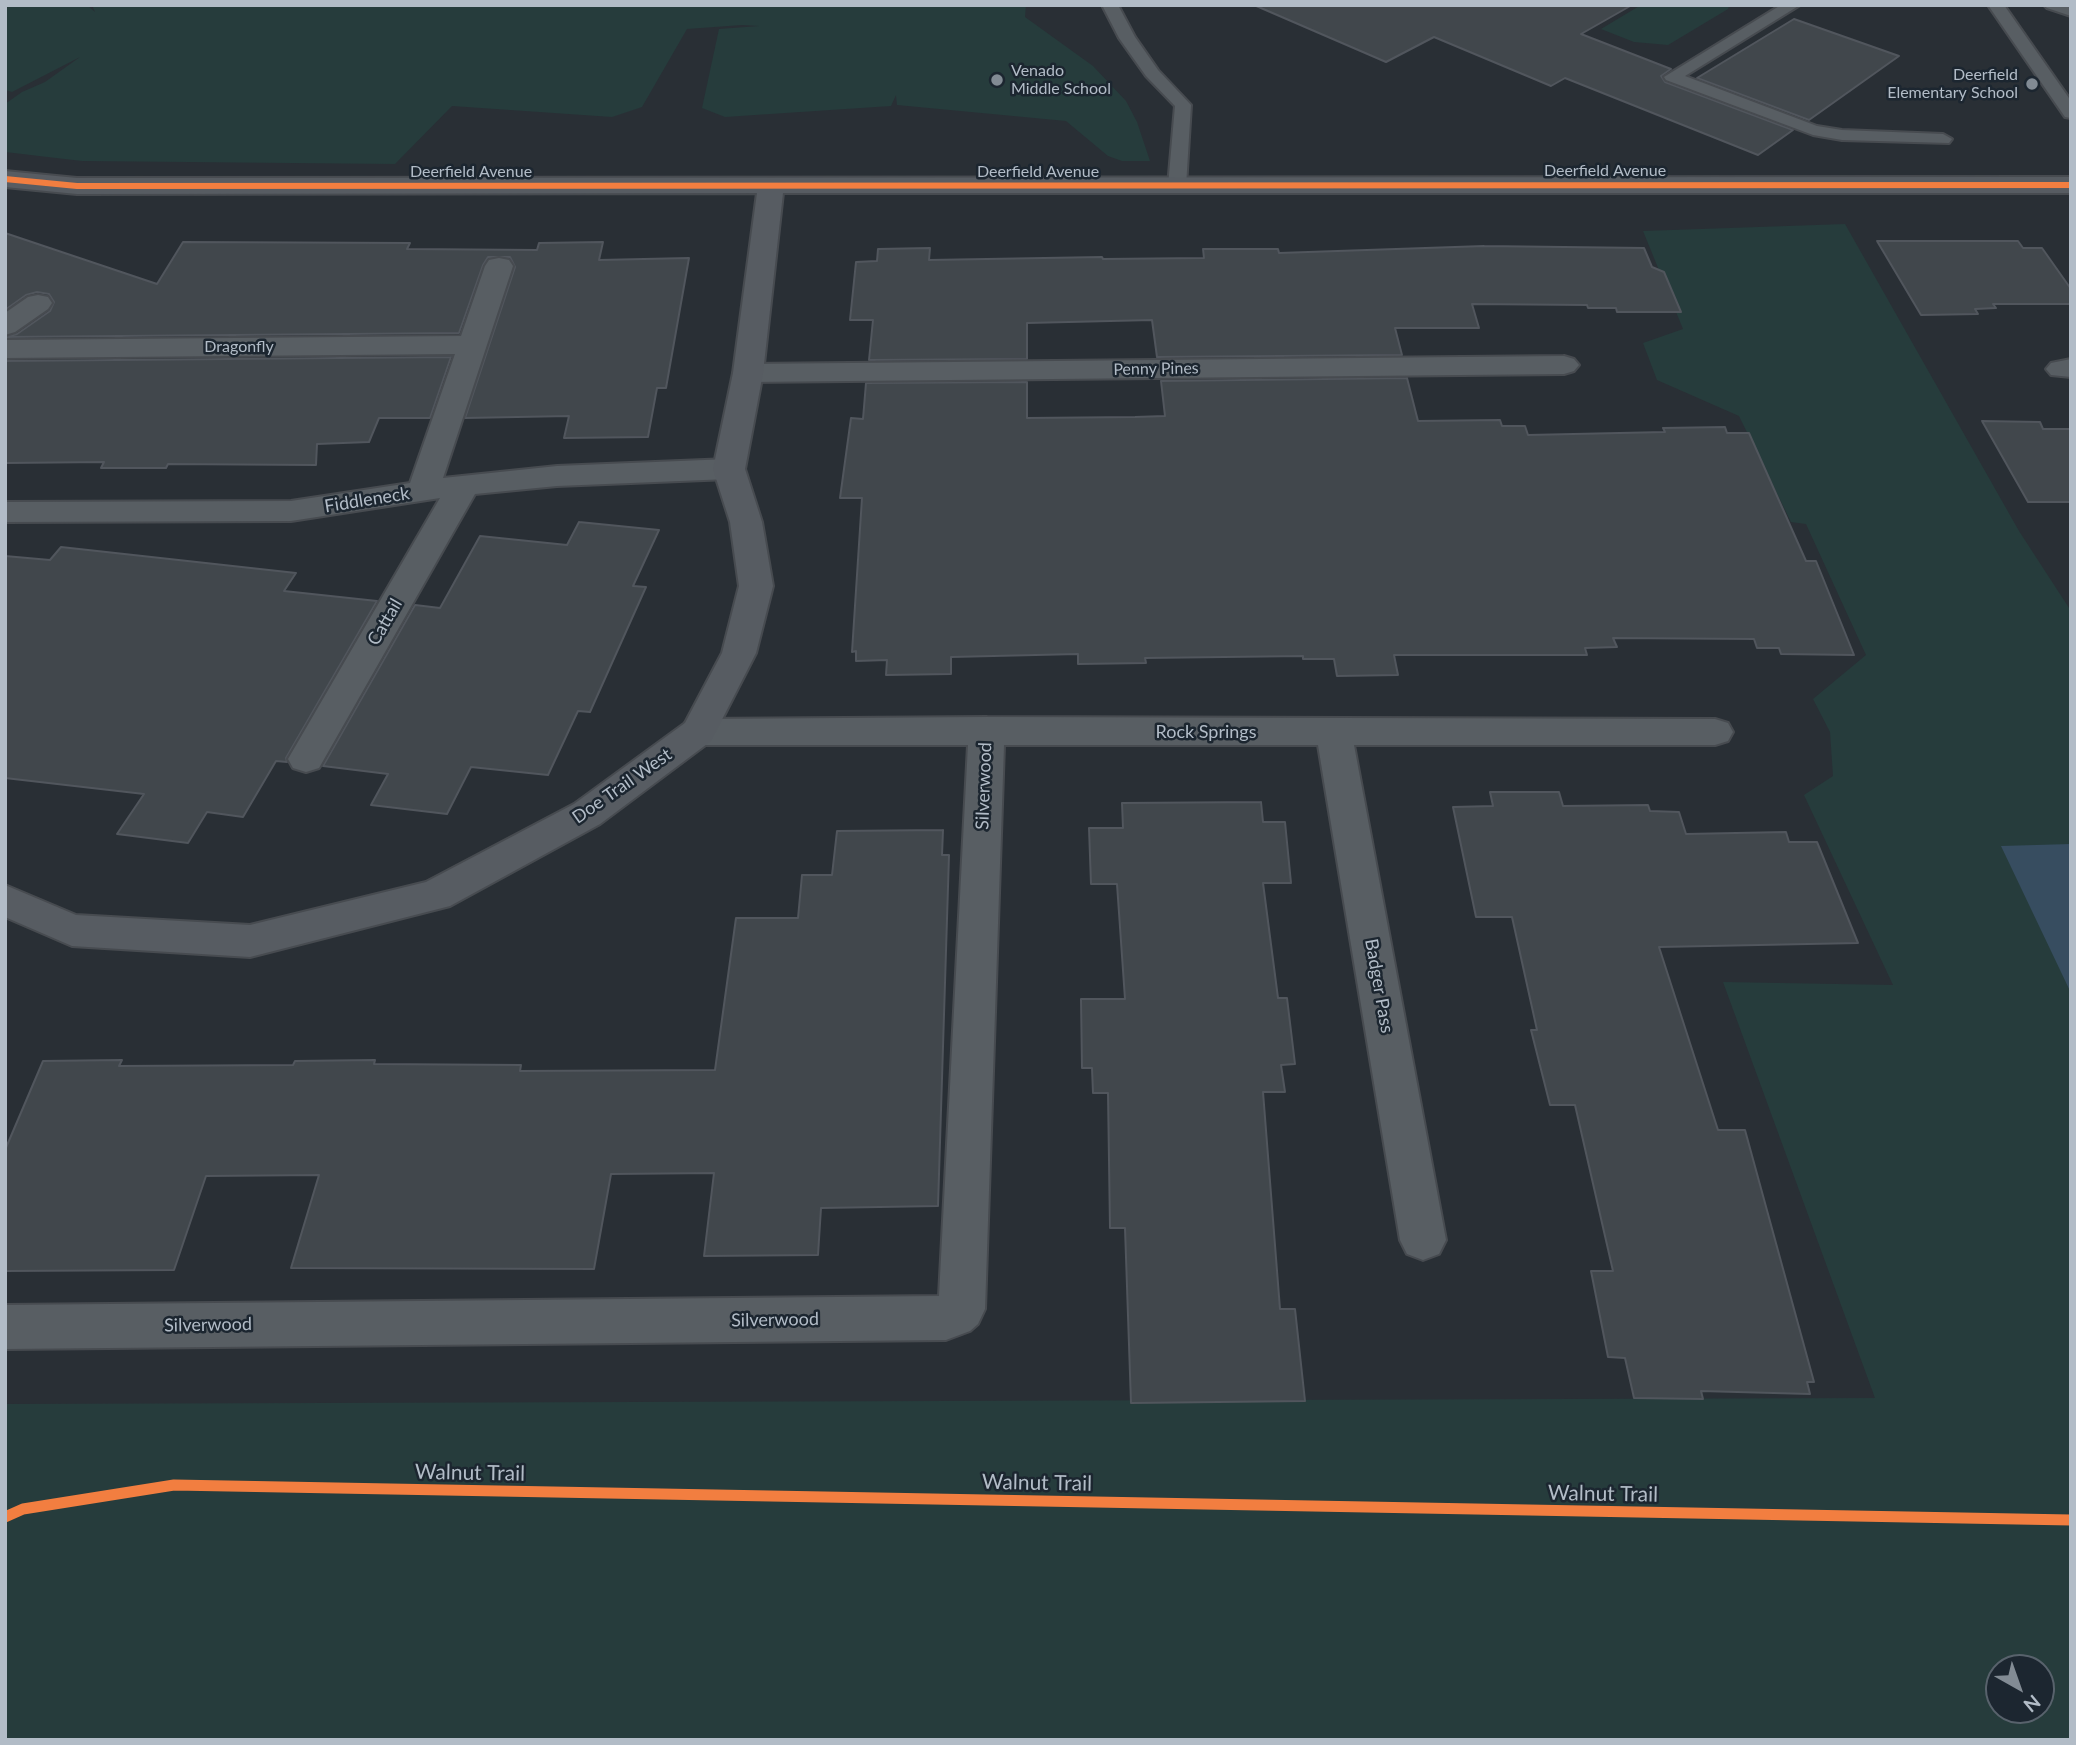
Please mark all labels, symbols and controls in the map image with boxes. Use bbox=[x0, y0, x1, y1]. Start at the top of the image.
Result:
place label: Venado Middle School bbox=[1011, 61, 1111, 99]
place label: Deerfield Elementary School bbox=[1887, 65, 2018, 103]
marker: Venado Middle School bbox=[989, 72, 1005, 88]
marker: Deerfield Elementary School bbox=[2024, 76, 2040, 92]
street label: Deerfield Avenue bbox=[1544, 161, 1666, 181]
street label: Deerfield Avenue bbox=[410, 162, 532, 182]
street label: Deerfield Avenue bbox=[977, 162, 1099, 182]
street label: Dragonfly bbox=[204, 337, 274, 357]
street label: Penny Pines bbox=[1113, 359, 1199, 379]
street label: Fiddleneck bbox=[323, 483, 411, 517]
street label: Cattail bbox=[363, 595, 407, 649]
street label: Rock Springs bbox=[1156, 721, 1256, 743]
street label: Silverwood bbox=[972, 742, 996, 830]
street label: Doe Trail West bbox=[568, 744, 676, 828]
street label: Badger Pass bbox=[1360, 937, 1398, 1035]
street label: Silverwood bbox=[731, 1308, 819, 1332]
street label: Silverwood bbox=[164, 1313, 252, 1337]
street label: Walnut Trail bbox=[415, 1459, 525, 1487]
street label: Walnut Trail bbox=[982, 1469, 1092, 1497]
street label: Walnut Trail bbox=[1548, 1480, 1658, 1508]
north arrow bbox=[1985, 1654, 2055, 1724]
text: N bbox=[2020, 1690, 2046, 1717]

